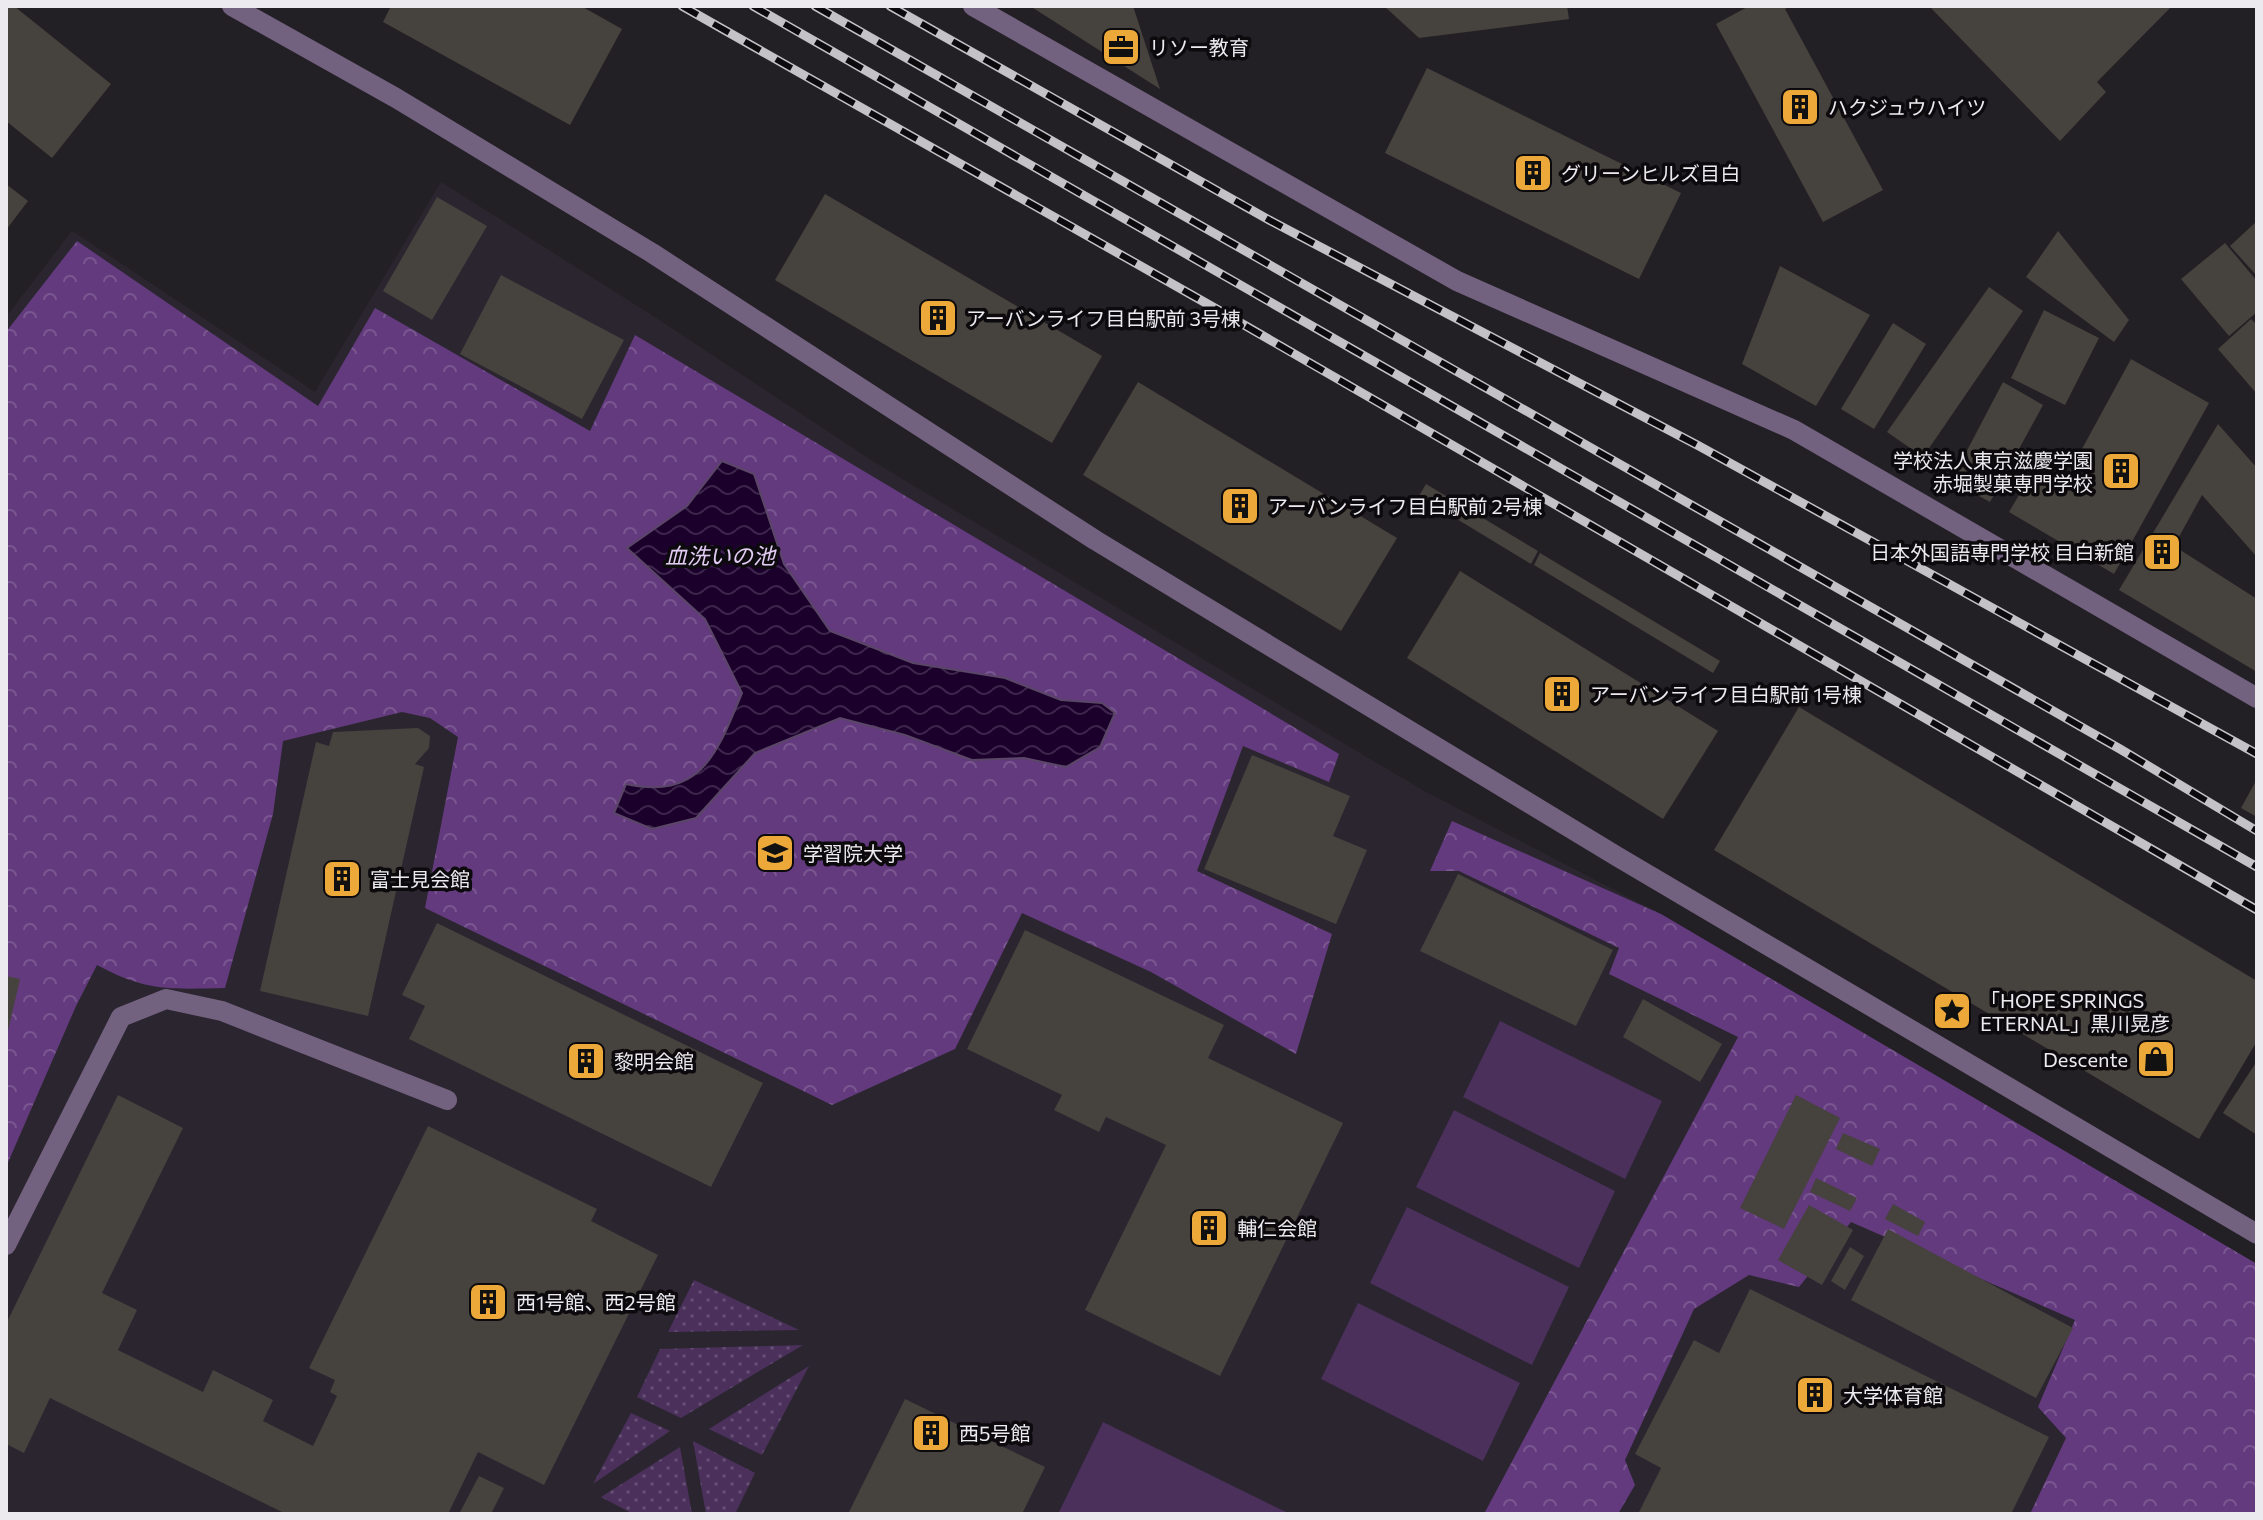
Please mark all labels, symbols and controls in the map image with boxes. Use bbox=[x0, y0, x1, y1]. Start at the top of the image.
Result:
office icon: リソー教育 bbox=[1100, 26, 1142, 68]
place label: リソー教育 bbox=[1149, 35, 1249, 59]
building icon: ハクジュウハイツ bbox=[1779, 86, 1821, 128]
place label: ハクジュウハイツ bbox=[1828, 95, 1986, 119]
building icon: グリーンヒルズ目白 bbox=[1512, 152, 1554, 194]
place label: グリーンヒルズ目白 bbox=[1561, 161, 1740, 185]
building icon: アーバンライフ目白駅前 3号棟 bbox=[917, 297, 959, 339]
place label: アーバンライフ目白駅前 3号棟 bbox=[966, 306, 1241, 330]
place label: 学校法人東京滋慶学園 赤堀製菓専門学校 bbox=[1893, 448, 2093, 495]
building icon: 学校法人東京滋慶学園 赤堀製菓専門学校 bbox=[2100, 450, 2142, 492]
building icon: アーバンライフ目白駅前 2号棟 bbox=[1219, 485, 1261, 527]
place label: アーバンライフ目白駅前 2号棟 bbox=[1268, 494, 1543, 518]
building icon: 日本外国語専門学校 目白新館 bbox=[2141, 531, 2183, 573]
place label: 日本外国語専門学校 目白新館 bbox=[1870, 540, 2134, 564]
water label: 血洗いの池 bbox=[665, 542, 777, 569]
building icon: アーバンライフ目白駅前 1号棟 bbox=[1541, 673, 1583, 715]
place label: アーバンライフ目白駅前 1号棟 bbox=[1590, 682, 1862, 706]
school or university icon: 学習院大学 bbox=[754, 832, 796, 874]
place label: 学習院大学 bbox=[803, 841, 903, 865]
building icon: 富士見会館 bbox=[321, 858, 363, 900]
place label: 富士見会館 bbox=[370, 867, 470, 891]
place label: 「HOPE SPRINGS ETERNAL」黒川晃彦 bbox=[1980, 988, 2170, 1035]
place icon: 「HOPE SPRINGS ETERNAL」黒川晃彦 bbox=[1931, 990, 1973, 1032]
shop icon: Descente bbox=[2135, 1038, 2177, 1080]
building icon: 黎明会館 bbox=[565, 1040, 607, 1082]
place label: Descente bbox=[2043, 1047, 2128, 1071]
place label: 黎明会館 bbox=[614, 1049, 694, 1073]
building icon: 輔仁会館 bbox=[1188, 1207, 1230, 1249]
place label: 輔仁会館 bbox=[1237, 1216, 1317, 1240]
building icon: 西1号館、西2号館 bbox=[467, 1281, 509, 1323]
place label: 西1号館、西2号館 bbox=[516, 1290, 676, 1314]
building icon: 大学体育館 bbox=[1794, 1374, 1836, 1416]
place label: 大学体育館 bbox=[1843, 1383, 1943, 1407]
building icon: 西5号館 bbox=[910, 1412, 952, 1454]
place label: 西5号館 bbox=[959, 1421, 1031, 1445]

